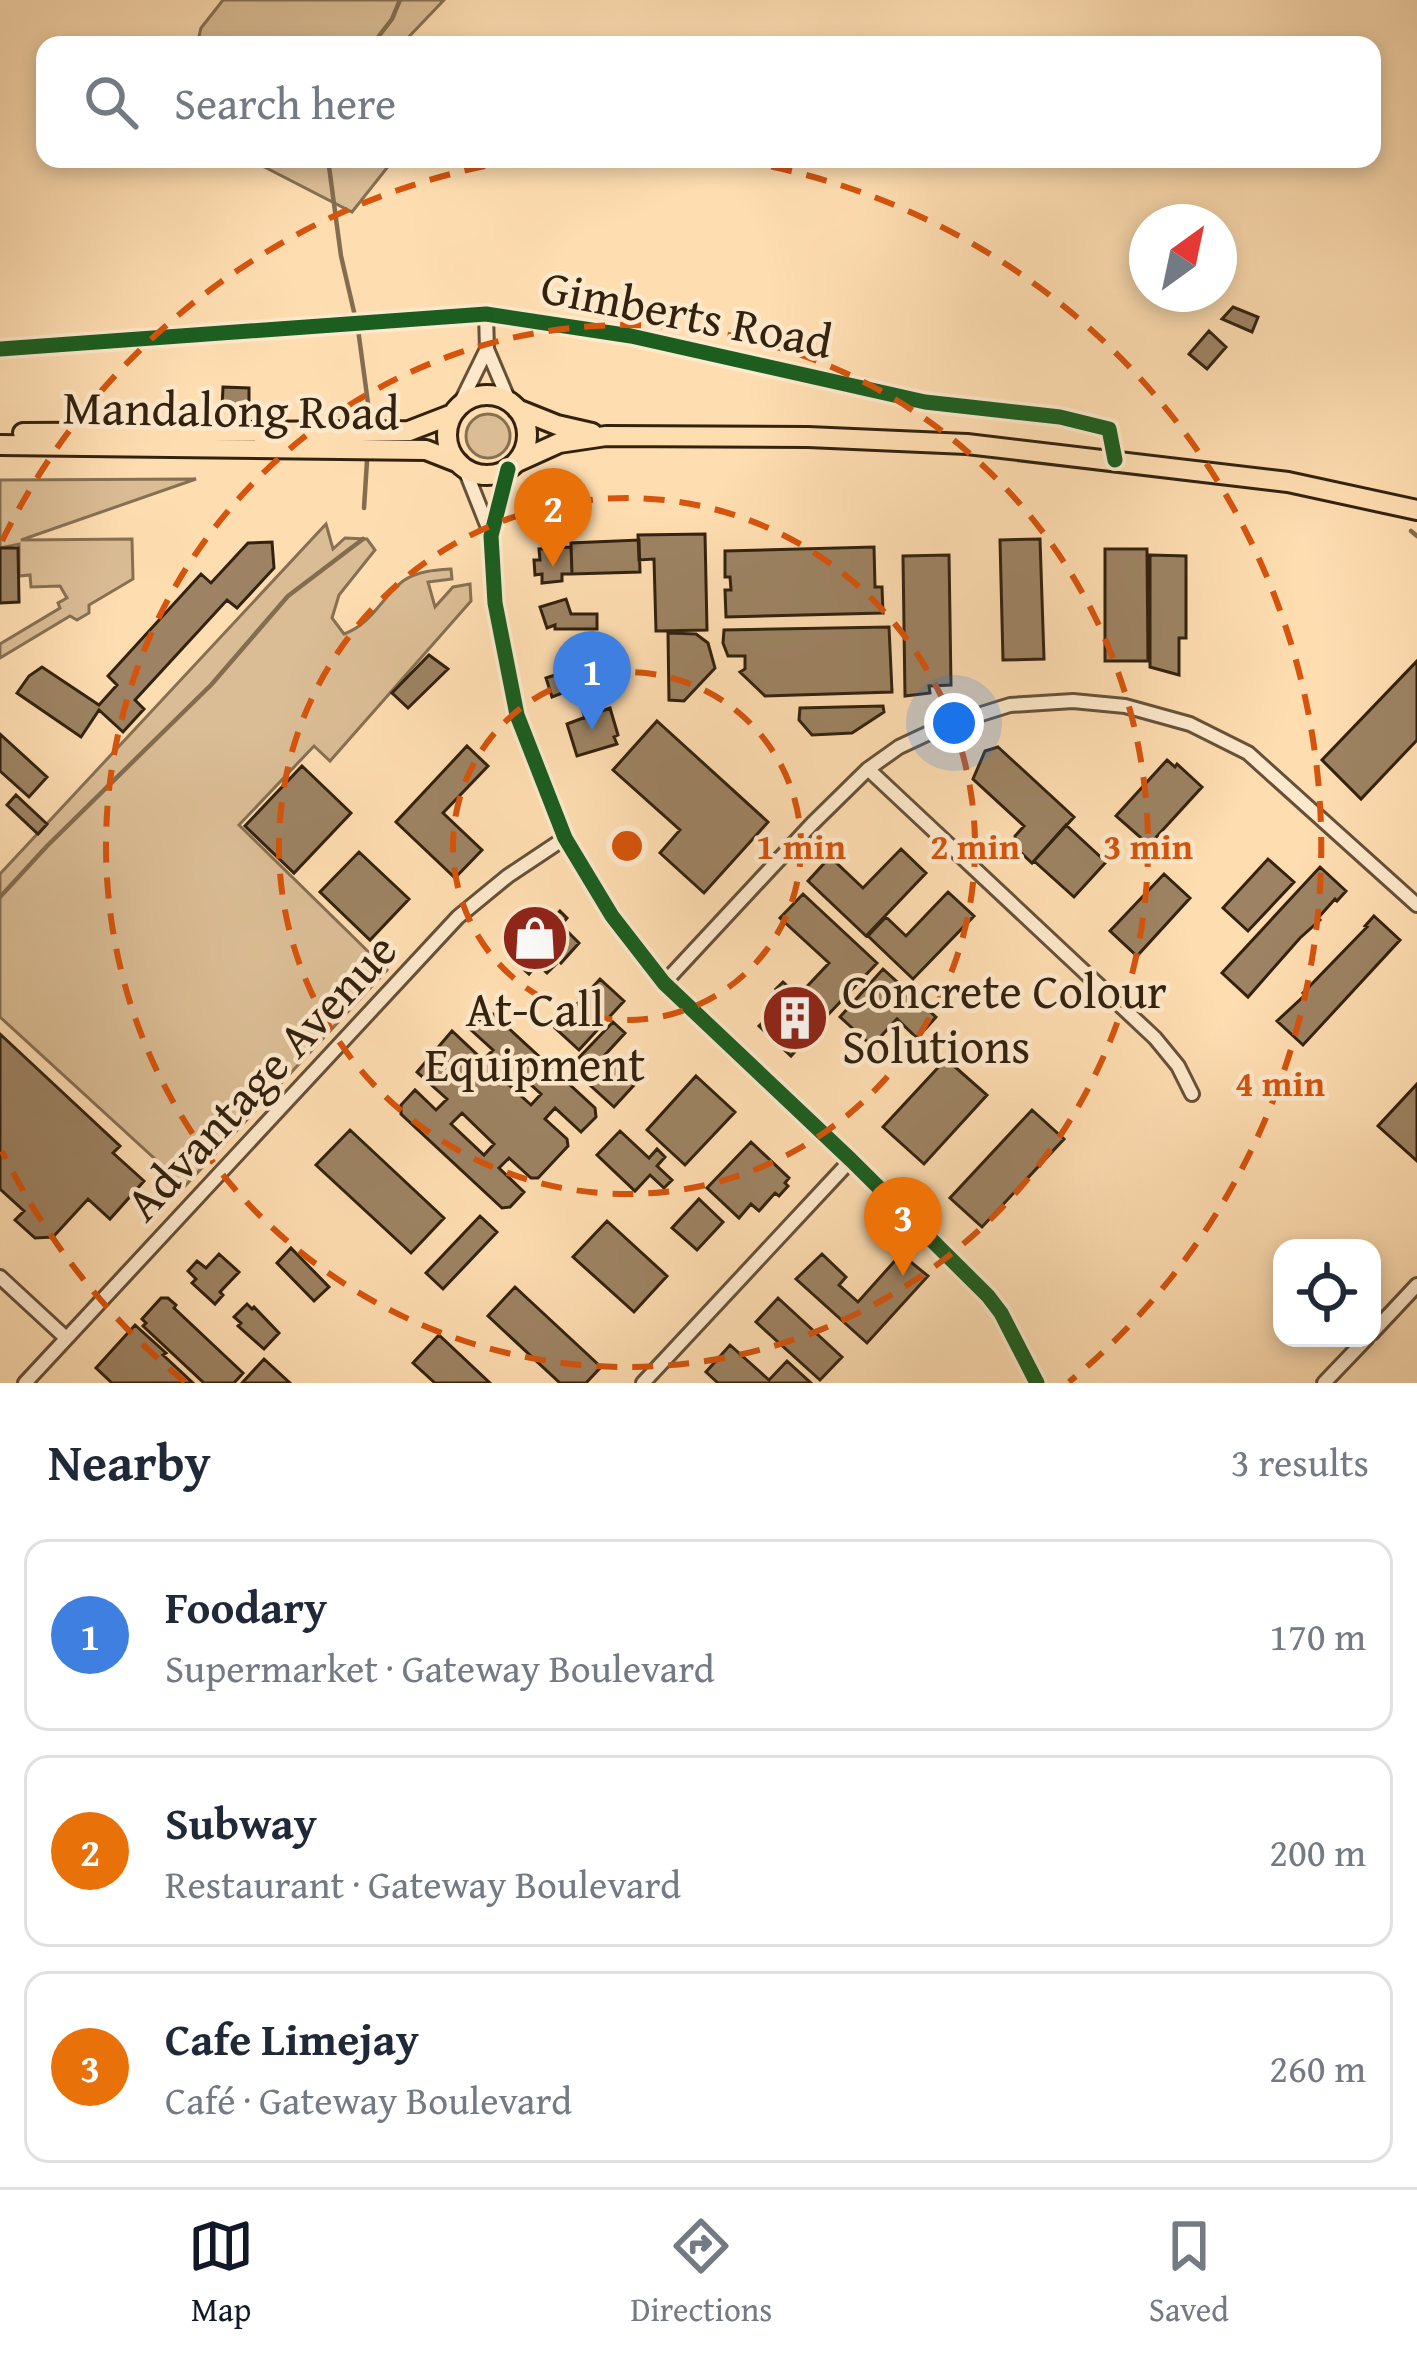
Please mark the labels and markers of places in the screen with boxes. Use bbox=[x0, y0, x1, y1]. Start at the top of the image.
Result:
pin: 2 bbox=[514, 468, 592, 567]
pin: 1 bbox=[553, 631, 631, 730]
centre of rings bbox=[606, 825, 648, 867]
shop icon: At-Call Equipment bbox=[500, 903, 570, 973]
place label: Concrete Colour Solutions bbox=[842, 955, 1167, 1081]
place label: At-Call Equipment bbox=[425, 973, 645, 1099]
building icon: Concrete Colour Solutions bbox=[760, 983, 830, 1053]
pin: 3 bbox=[864, 1177, 942, 1276]

